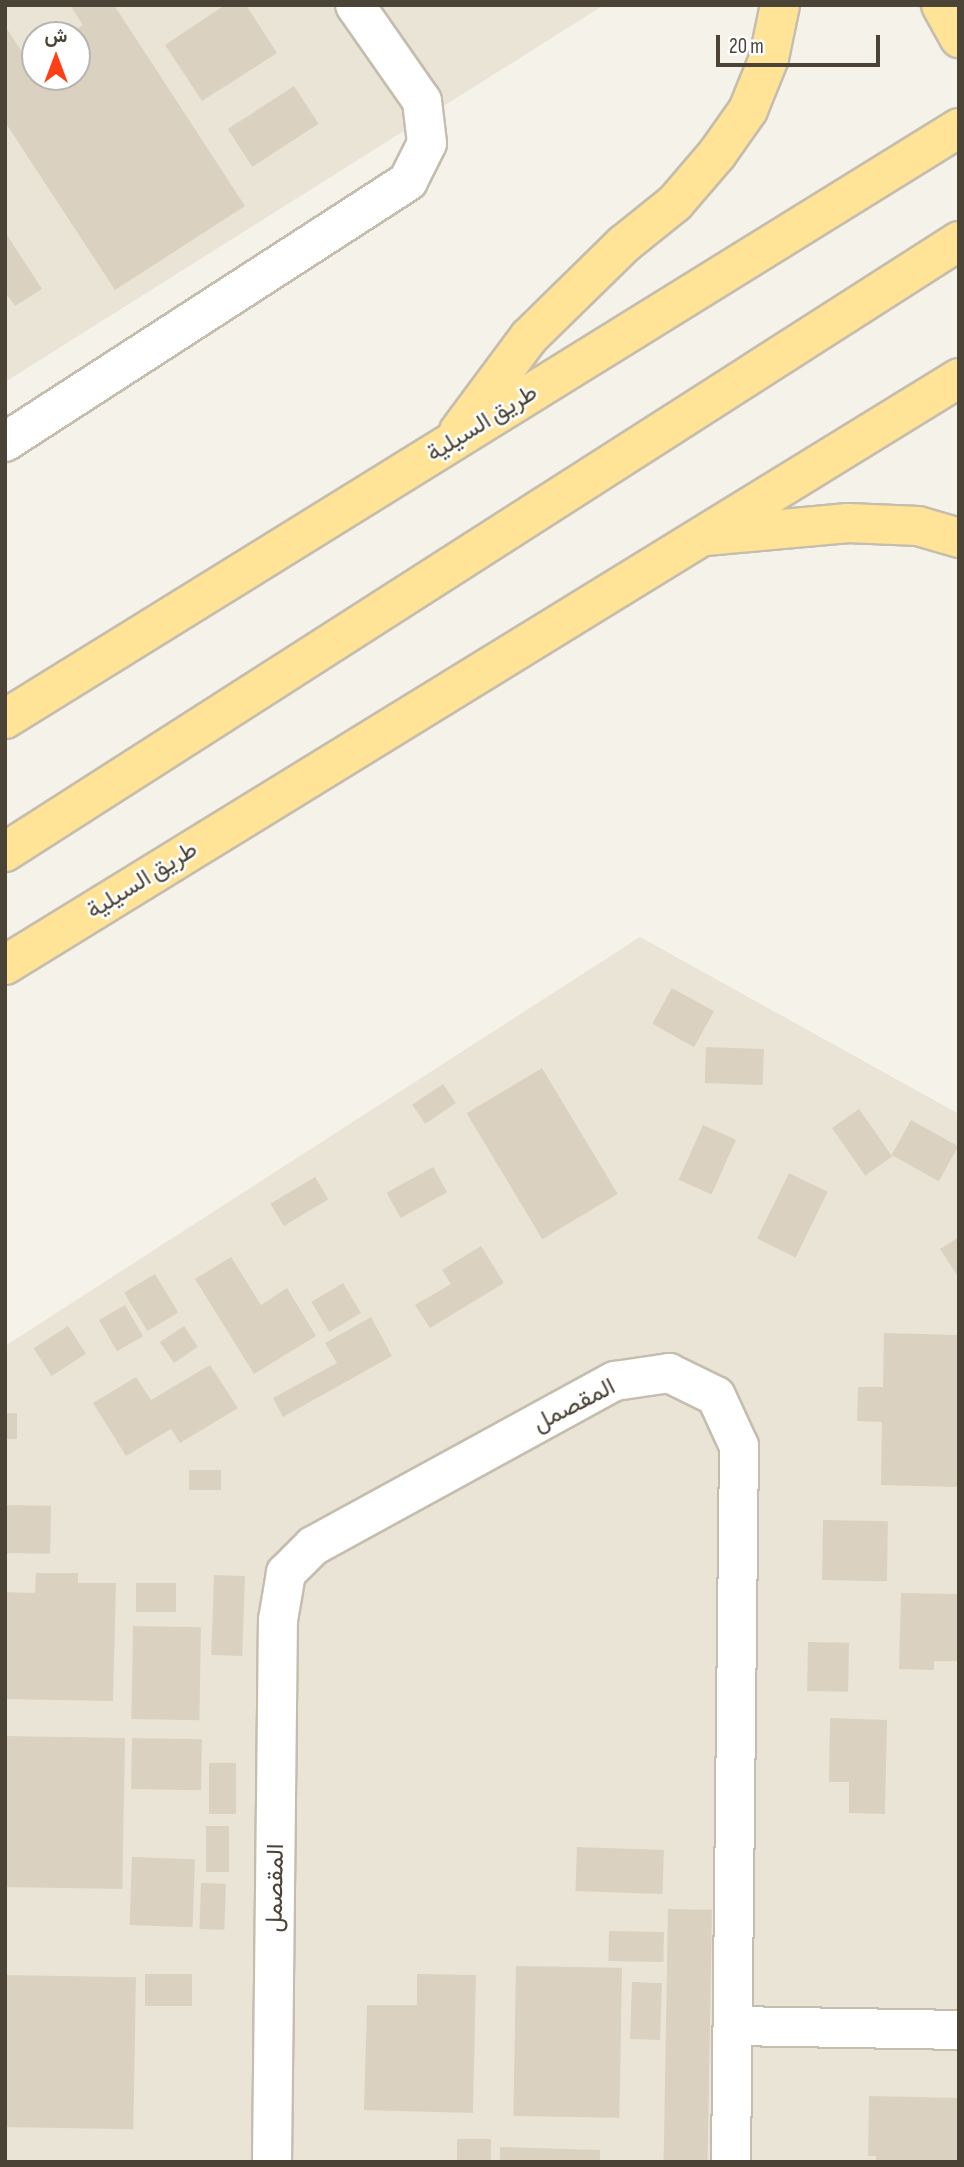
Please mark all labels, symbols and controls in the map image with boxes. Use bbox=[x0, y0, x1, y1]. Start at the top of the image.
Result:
north arrow bbox=[21, 21, 91, 91]
scale bar bbox=[719, 21, 884, 65]
text: ش bbox=[45, 25, 67, 48]
text: 20 m bbox=[729, 34, 764, 59]
street label: طريق السيلية bbox=[421, 378, 543, 468]
street label: طريق السيلية bbox=[81, 835, 203, 925]
street label: المقصمل bbox=[528, 1372, 620, 1438]
street label: المقصمل bbox=[260, 1843, 290, 1933]

